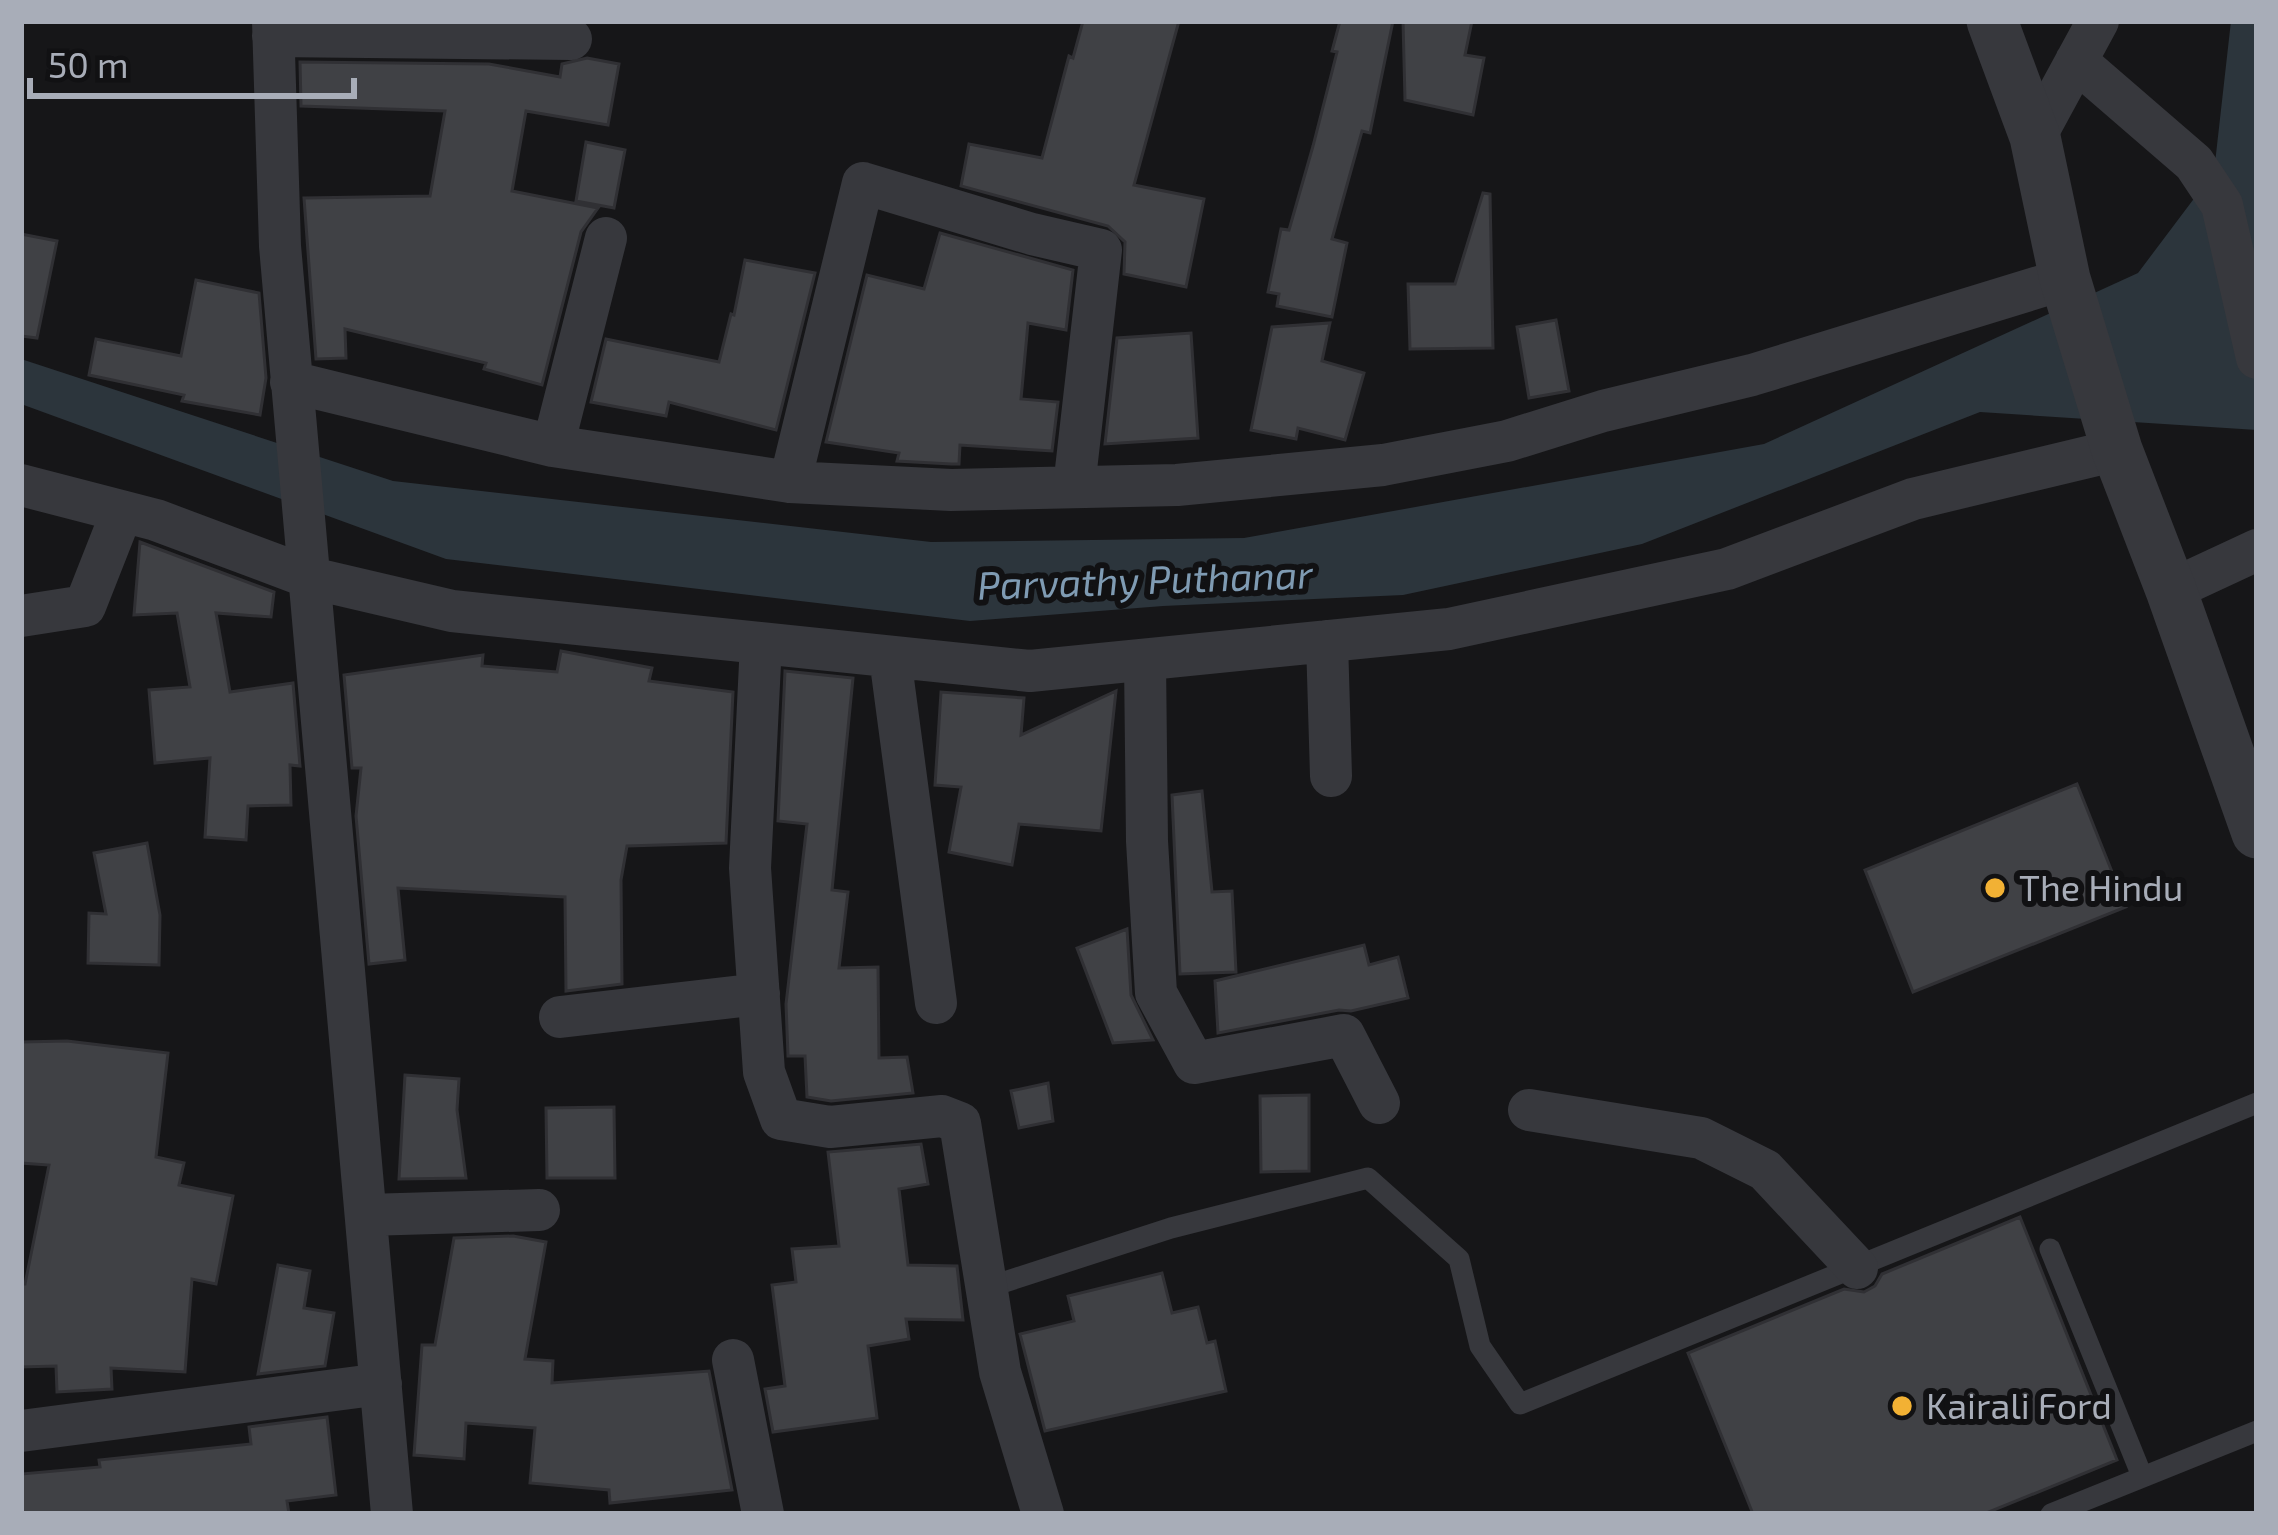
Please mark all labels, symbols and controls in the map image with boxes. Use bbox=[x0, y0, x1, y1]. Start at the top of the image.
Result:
scale bar bbox=[30, 24, 354, 98]
text: 50 m bbox=[48, 42, 129, 85]
water label: Parvathy Puthanar bbox=[976, 549, 1315, 609]
place label: The Hindu bbox=[2019, 865, 2183, 908]
marker: The Hindu bbox=[1982, 875, 2008, 901]
place label: Kairali Ford bbox=[1926, 1383, 2112, 1426]
marker: Kairali Ford bbox=[1889, 1393, 1915, 1419]

